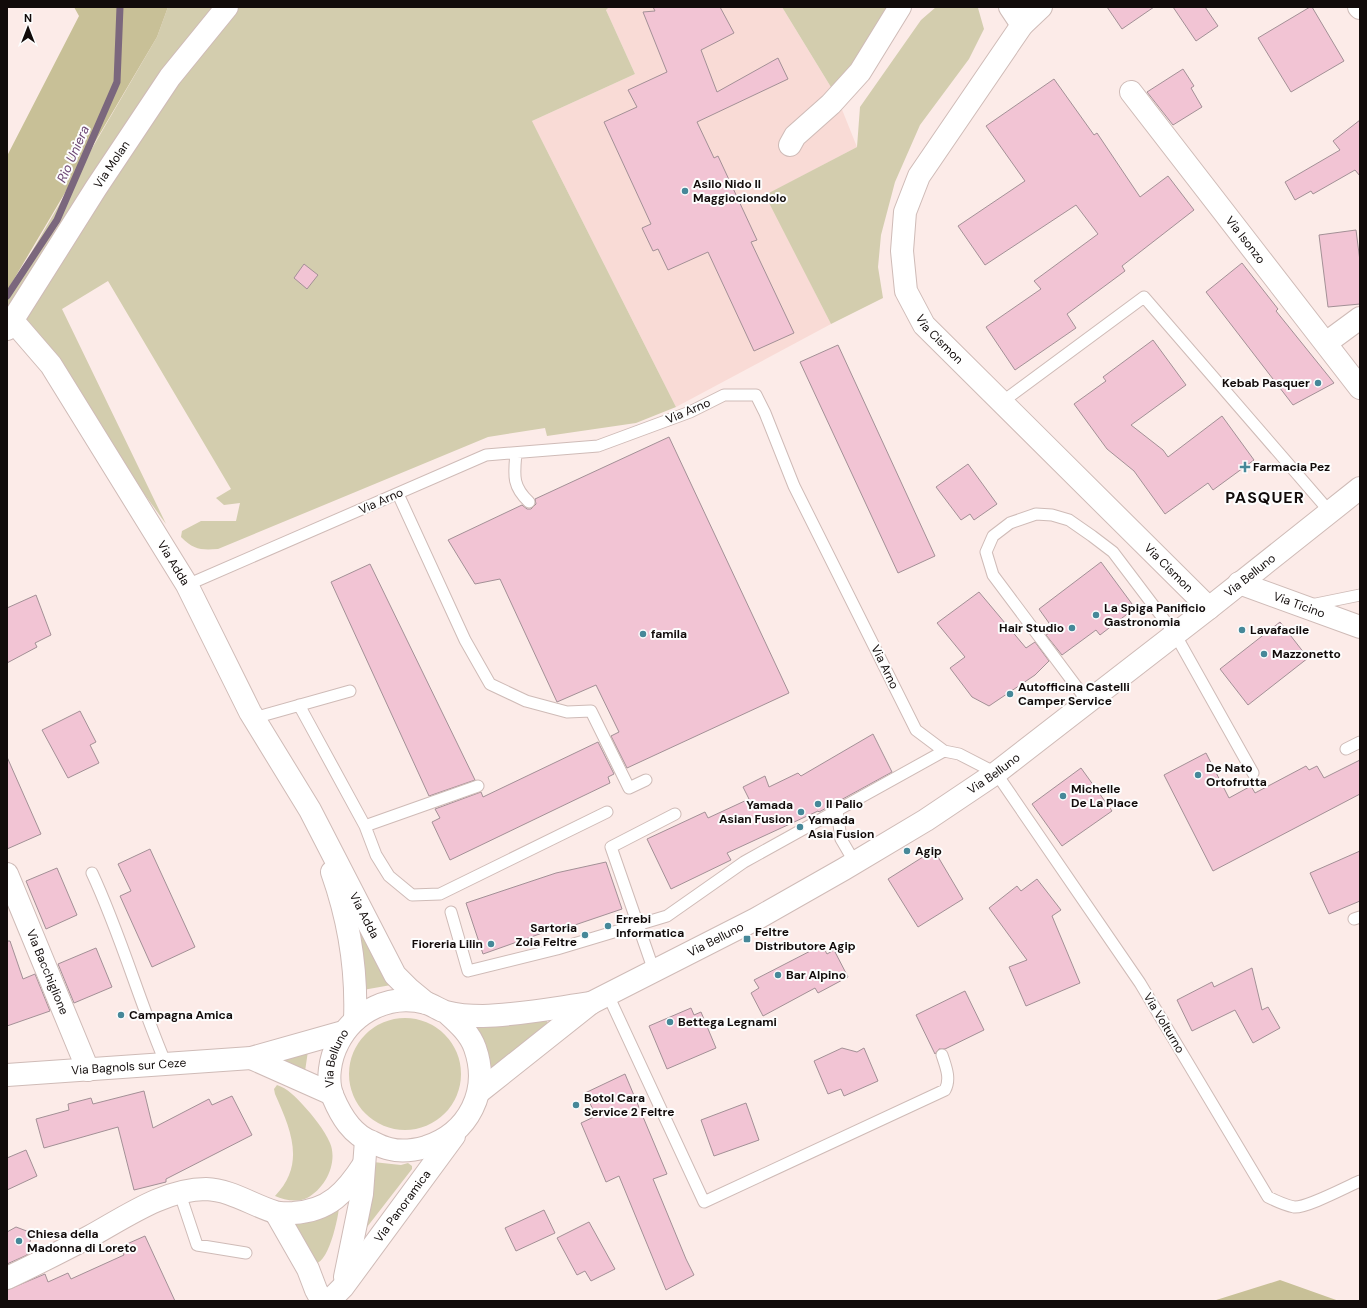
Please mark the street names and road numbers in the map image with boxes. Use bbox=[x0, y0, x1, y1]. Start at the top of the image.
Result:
street label: Via Molan bbox=[90, 137, 133, 191]
street label: Via Isonzo bbox=[1222, 213, 1269, 267]
street label: Via Cismon bbox=[912, 312, 967, 367]
street label: Via Arno bbox=[663, 394, 713, 428]
street label: Via Arno bbox=[356, 484, 406, 518]
street label: Via Adda bbox=[154, 538, 193, 589]
street label: Via Cismon bbox=[1141, 540, 1197, 596]
street label: Via Belluno bbox=[1221, 550, 1279, 601]
street label: Via Ticino bbox=[1271, 588, 1327, 622]
street label: Via Arno bbox=[867, 642, 903, 692]
street label: Via Belluno bbox=[964, 749, 1023, 798]
street label: Via Adda bbox=[346, 890, 383, 941]
street label: Via Belluno bbox=[685, 919, 747, 960]
street label: Via Bacchiglione bbox=[23, 927, 72, 1017]
street label: Via Volturno bbox=[1140, 990, 1188, 1056]
street label: Via Belluno bbox=[321, 1026, 352, 1088]
street label: Via Bagnols sur Ceze bbox=[71, 1055, 187, 1079]
street label: Via Panoramica bbox=[370, 1167, 434, 1246]

